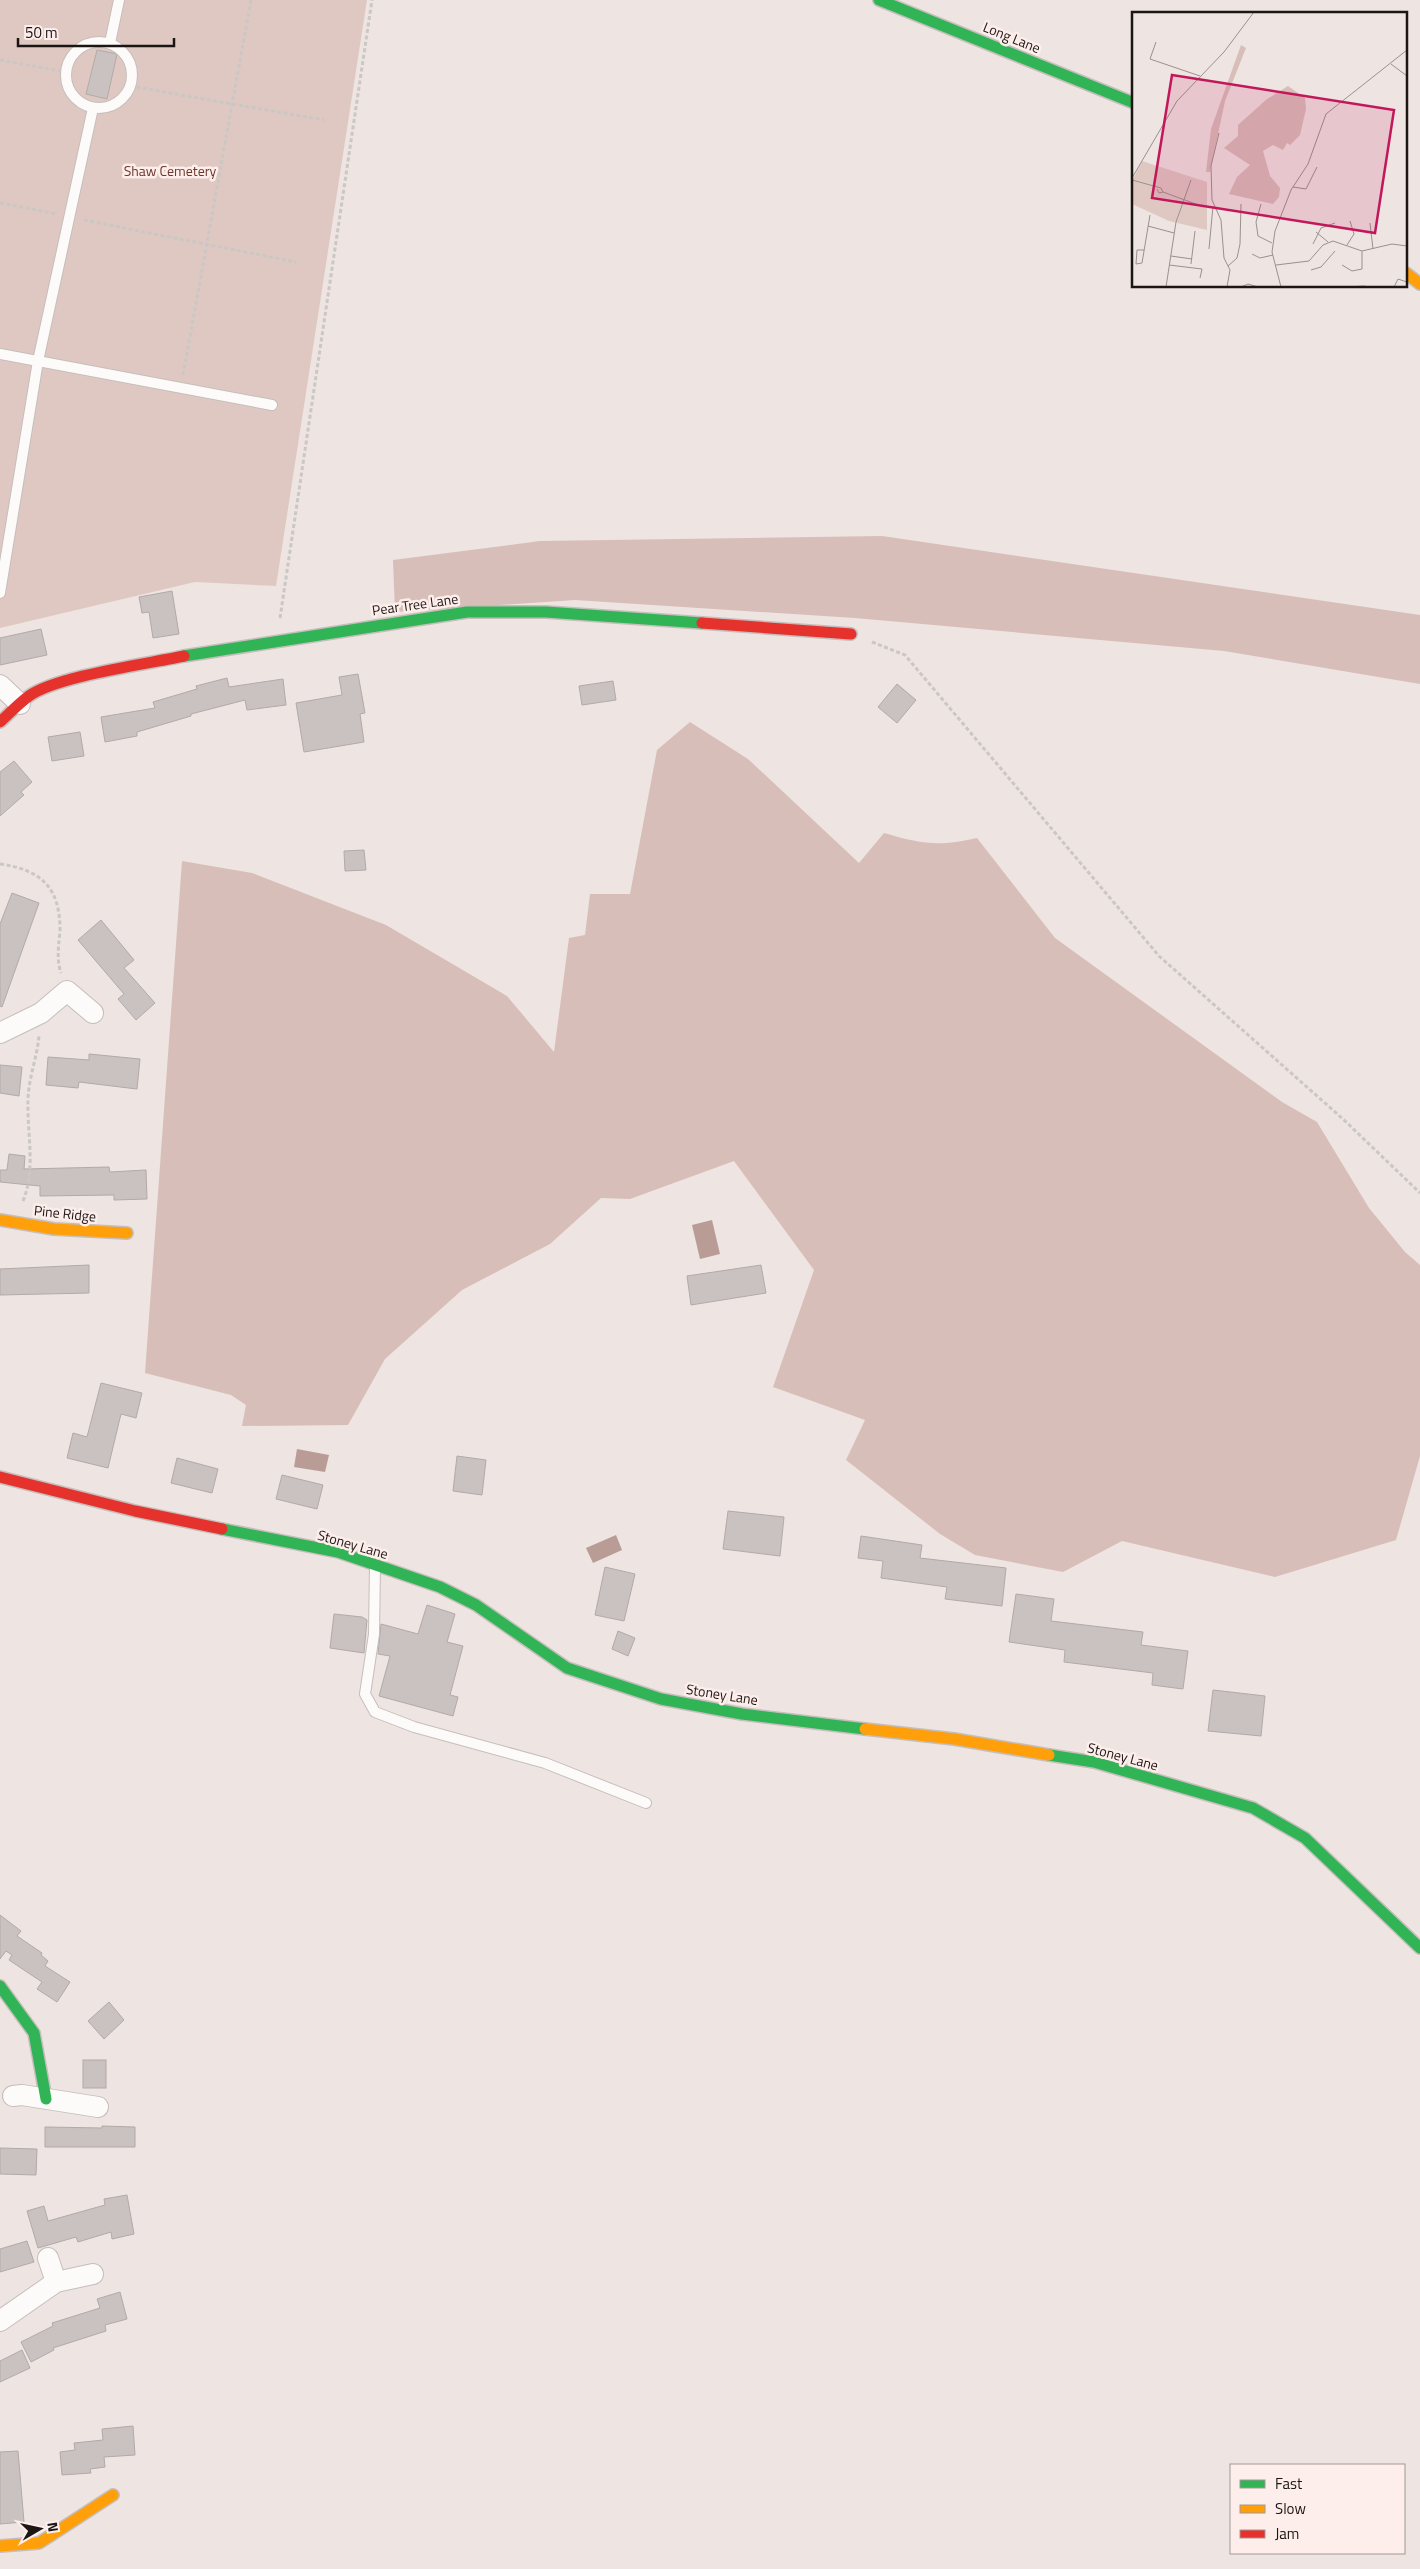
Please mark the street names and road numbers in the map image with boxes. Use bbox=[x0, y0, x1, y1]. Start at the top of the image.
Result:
street label: Long Lane bbox=[980, 16, 1044, 58]
street label: Pear Tree Lane bbox=[371, 588, 459, 620]
street label: Pine Ridge bbox=[33, 1199, 97, 1227]
street label: Stoney Lane bbox=[315, 1524, 391, 1564]
street label: Stoney Lane bbox=[685, 1678, 759, 1710]
street label: Stoney Lane bbox=[1085, 1736, 1161, 1776]

